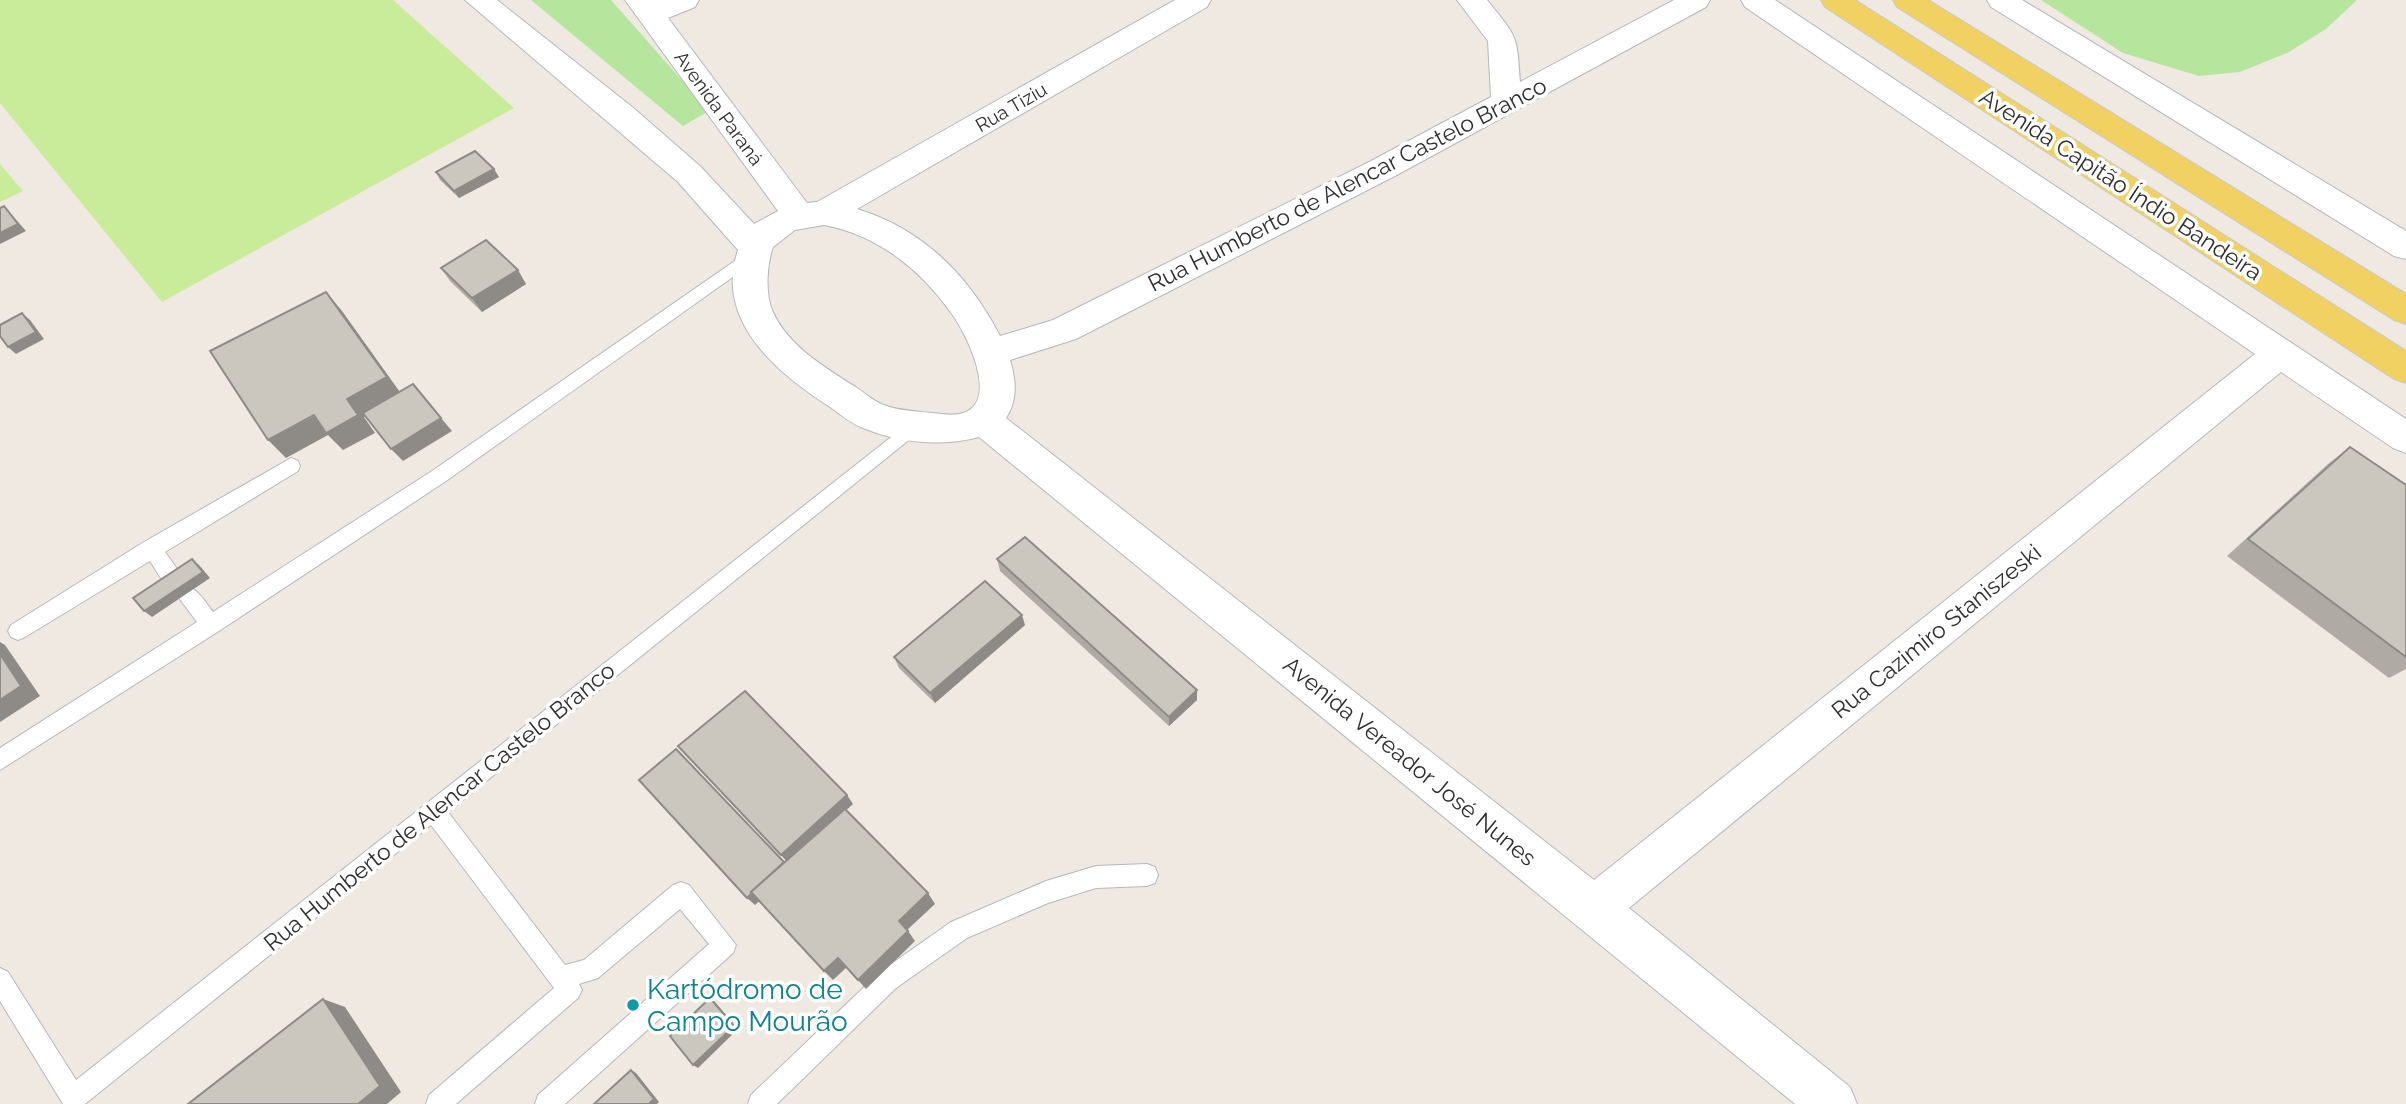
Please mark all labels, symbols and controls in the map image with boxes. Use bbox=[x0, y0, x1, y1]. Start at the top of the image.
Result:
street label: Avenida Paraná bbox=[670, 47, 768, 169]
street label: Rua Humberto de Alencar Castelo Branco bbox=[1143, 71, 1551, 297]
street label: Rua Tiziu bbox=[971, 78, 1051, 136]
street label: Avenida Capitão Índio Bandeira bbox=[1975, 82, 2267, 286]
street label: Rua Cazimiro Staniszeski bbox=[1826, 538, 2046, 724]
street label: Avenida Vereador José Nunes bbox=[1278, 651, 1542, 871]
street label: Rua Humberto de Alencar Castelo Branco bbox=[258, 656, 620, 956]
place label: Kartódromo de Campo Mourão bbox=[647, 973, 848, 1038]
marker: Kartódromo de Campo Mourão bbox=[625, 997, 641, 1013]

